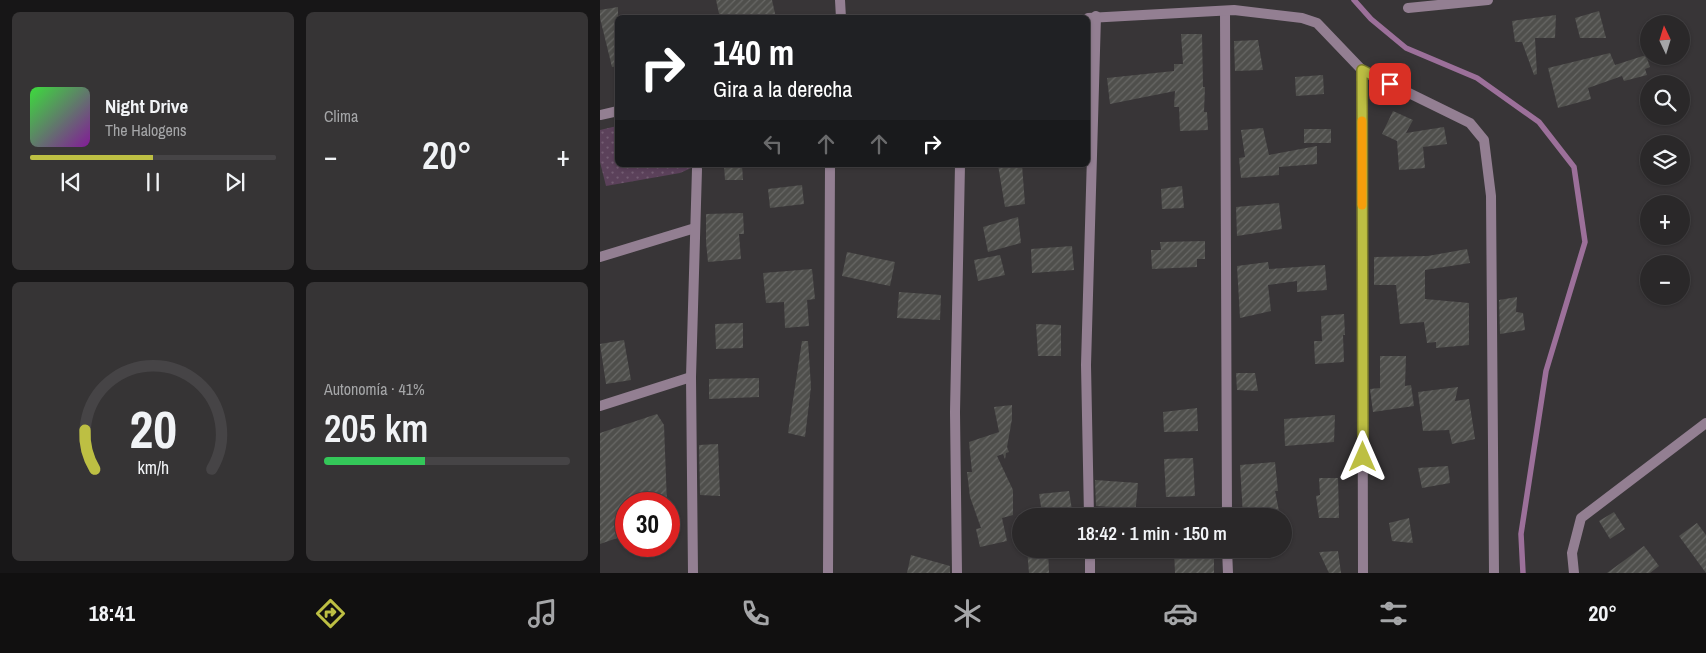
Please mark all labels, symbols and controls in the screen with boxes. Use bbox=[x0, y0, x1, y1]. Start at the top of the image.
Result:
north arrow bbox=[1640, 15, 1690, 65]
map controls bbox=[1640, 15, 1690, 305]
text: 140 m bbox=[713, 29, 794, 76]
icon: right bbox=[630, 35, 695, 100]
pin bbox=[1369, 63, 1411, 105]
icon: arrive bbox=[1376, 70, 1404, 98]
text: Gira a la derecha bbox=[713, 74, 852, 104]
button: search bbox=[1640, 75, 1690, 125]
text: Night Drive bbox=[105, 93, 188, 119]
text: Clima bbox=[324, 105, 358, 127]
text: The Halogens bbox=[105, 119, 187, 141]
text: 20° bbox=[422, 130, 472, 181]
icon: left bbox=[759, 130, 787, 158]
icon: ahead bbox=[812, 130, 840, 158]
icon: ahead bbox=[865, 130, 893, 158]
icon: right bbox=[918, 130, 946, 158]
button: layers bbox=[1640, 135, 1690, 185]
text: − bbox=[324, 137, 337, 175]
text: + bbox=[557, 137, 570, 175]
icon: previous bbox=[57, 168, 85, 196]
icon: pause bbox=[139, 168, 167, 196]
icon: next bbox=[221, 168, 249, 196]
button: + bbox=[1640, 195, 1690, 245]
button: − bbox=[1640, 255, 1690, 305]
text: Autonomía · 41% bbox=[324, 378, 425, 400]
text: 20 bbox=[129, 394, 177, 464]
text: 205 km bbox=[324, 403, 428, 454]
position arrow bbox=[1336, 430, 1388, 482]
text: km/h bbox=[137, 456, 169, 480]
speed limit sign: 30 bbox=[615, 492, 680, 557]
text: 18:42 · 1 min · 150 m bbox=[1077, 520, 1227, 546]
icon: directions bbox=[313, 596, 348, 631]
icon: music bbox=[525, 596, 560, 631]
icon: phone bbox=[738, 596, 773, 631]
icon: climate bbox=[950, 596, 985, 631]
icon: car bbox=[1163, 596, 1198, 631]
icon: filters bbox=[1376, 596, 1411, 631]
text: 18:41 bbox=[89, 598, 135, 628]
text: 20° bbox=[1588, 598, 1617, 628]

